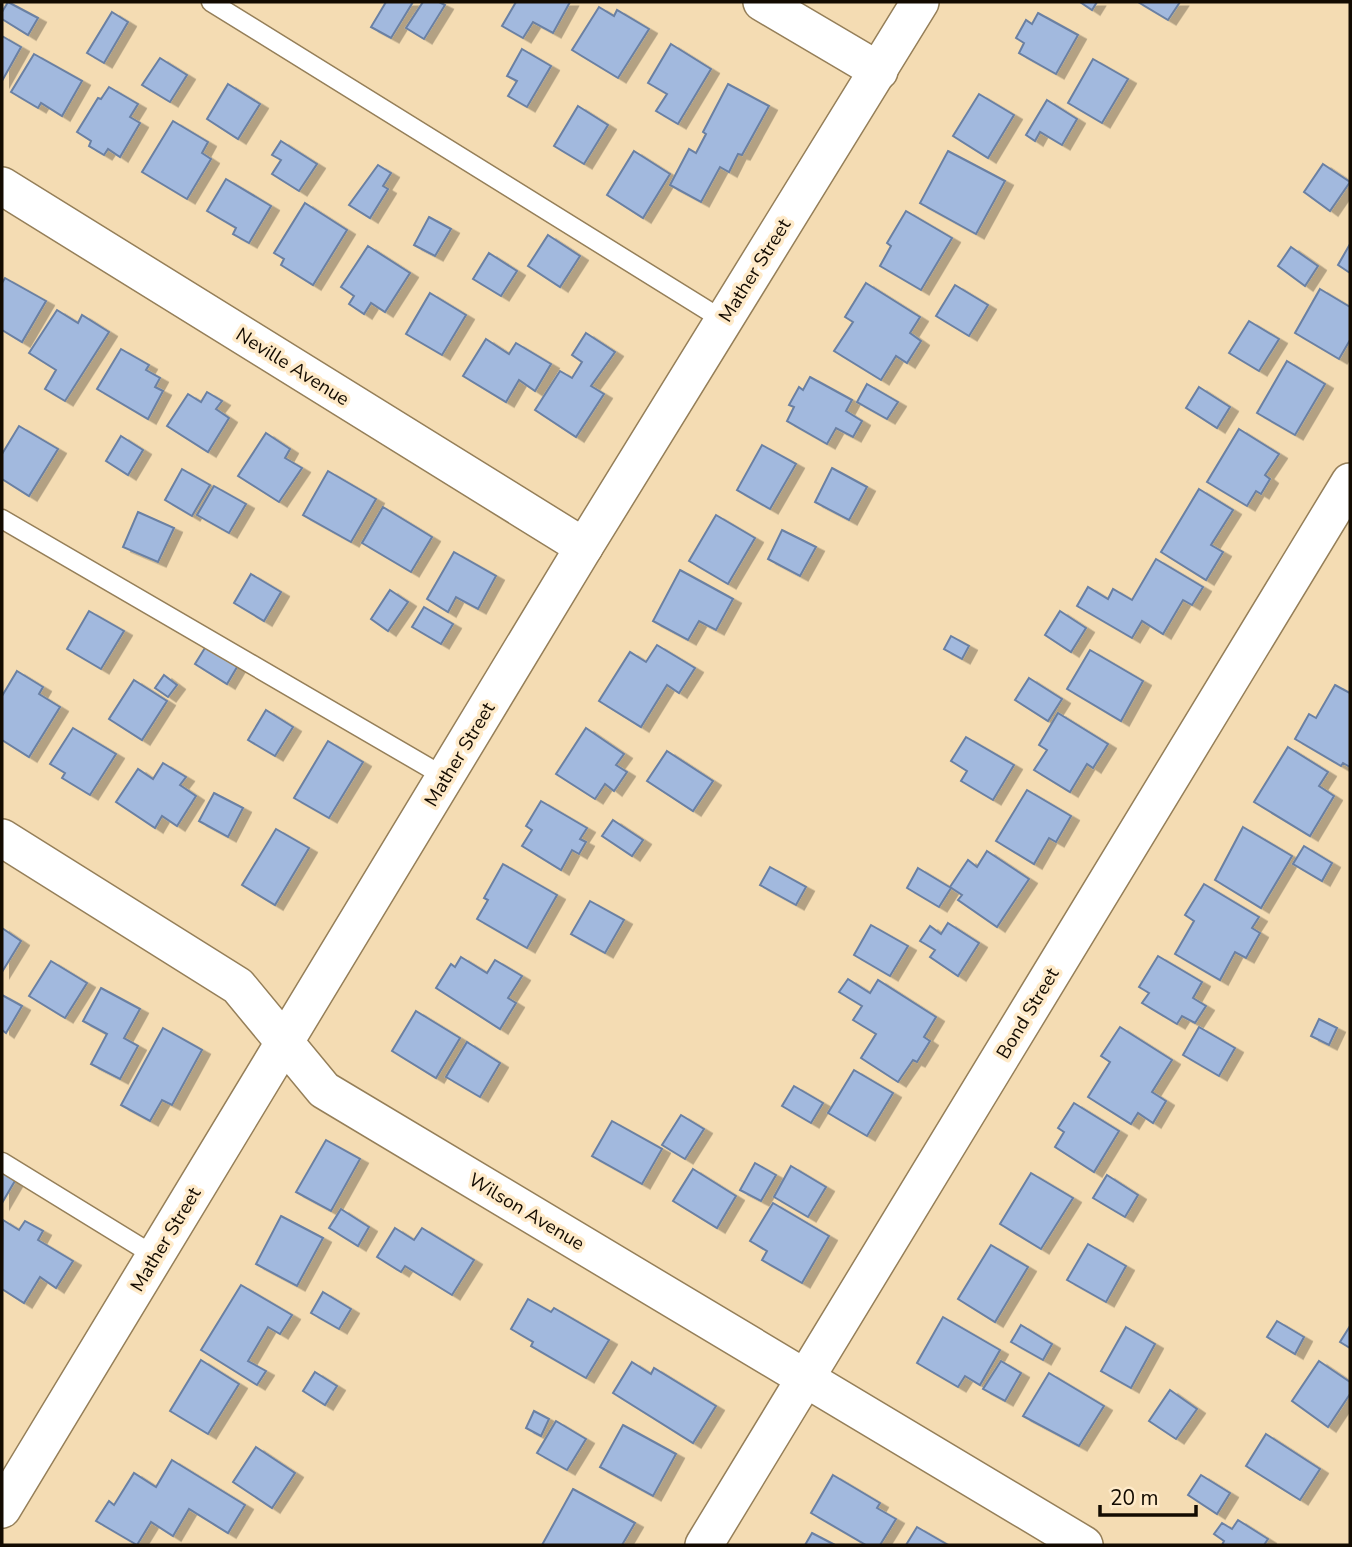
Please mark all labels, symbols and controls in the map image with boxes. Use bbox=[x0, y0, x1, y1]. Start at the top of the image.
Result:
street label: Mather Street bbox=[713, 214, 797, 327]
street label: Neville Avenue bbox=[231, 322, 354, 412]
street label: Mather Street bbox=[418, 697, 501, 812]
street label: Bond Street bbox=[990, 963, 1065, 1064]
street label: Wilson Avenue bbox=[464, 1167, 589, 1257]
street label: Mather Street bbox=[124, 1182, 207, 1297]
scale bar bbox=[1100, 1474, 1196, 1518]
text: 20 m bbox=[1110, 1484, 1159, 1512]

